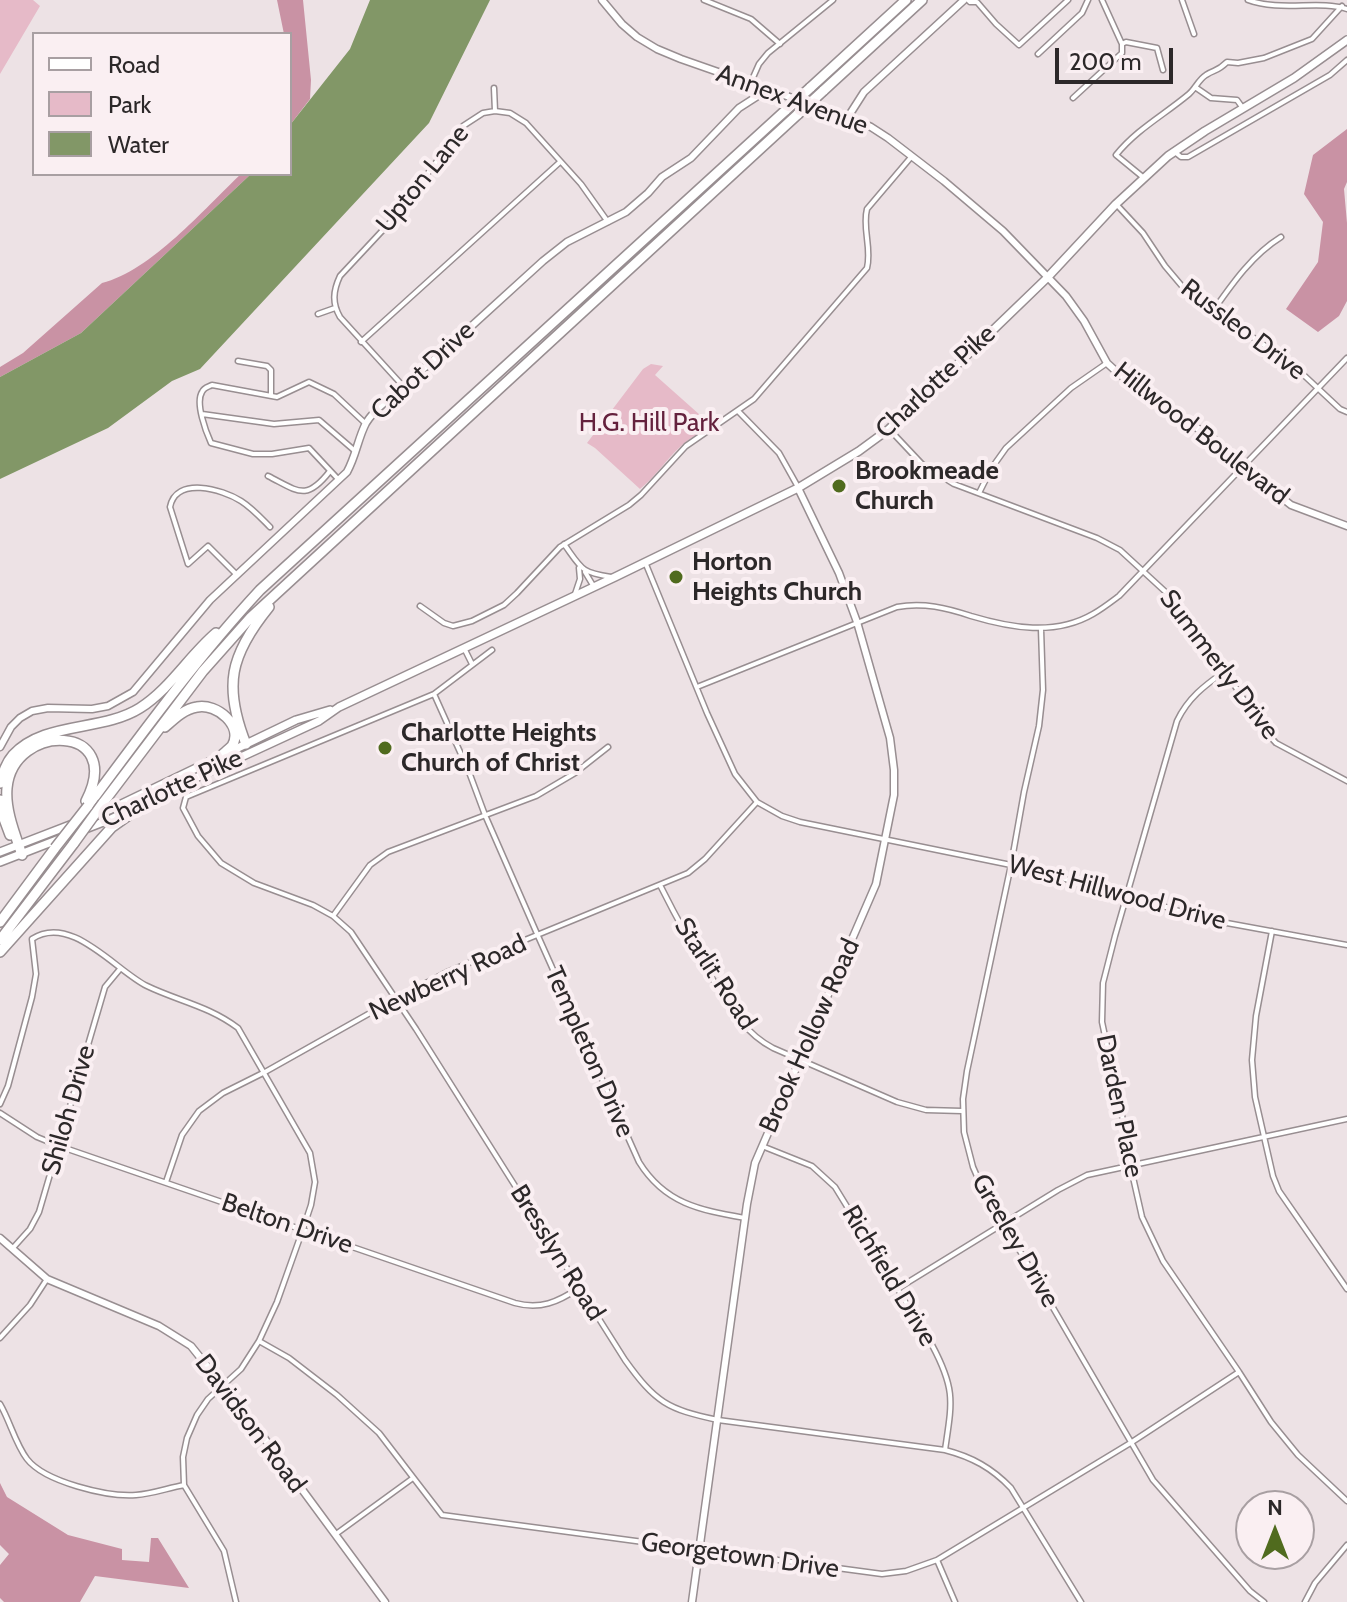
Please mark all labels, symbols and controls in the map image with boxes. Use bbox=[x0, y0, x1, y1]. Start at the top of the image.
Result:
legend bbox=[32, 32, 292, 176]
scale bar bbox=[1059, 32, 1177, 82]
text: 200 m bbox=[1069, 47, 1142, 76]
text: Road bbox=[108, 50, 160, 79]
street label: Annex Avenue bbox=[712, 58, 872, 142]
text: Park bbox=[108, 90, 151, 119]
street label: Upton Lane bbox=[370, 119, 476, 239]
text: Water bbox=[108, 130, 169, 159]
street label: Russleo Drive bbox=[1174, 273, 1312, 387]
street label: Cabot Drive bbox=[365, 315, 481, 427]
street label: Charlotte Pike bbox=[870, 319, 1002, 445]
street label: Hillwood Boulevard bbox=[1107, 356, 1295, 512]
park label: H.G. Hill Park bbox=[579, 407, 719, 439]
place label: Brookmeade Church bbox=[855, 455, 999, 516]
marker: Brookmeade Church bbox=[830, 477, 848, 495]
place label: Horton Heights Church bbox=[692, 546, 862, 608]
marker: Horton Heights Church bbox=[667, 568, 685, 586]
street label: Summerly Drive bbox=[1153, 584, 1285, 746]
place label: Charlotte Heights Church of Christ bbox=[401, 717, 597, 778]
marker: Charlotte Heights Church of Christ bbox=[376, 739, 394, 757]
street label: Charlotte Pike bbox=[96, 743, 248, 835]
street label: West Hillwood Drive bbox=[1005, 849, 1229, 937]
street label: Starlit Road bbox=[667, 912, 763, 1036]
street label: Newberry Road bbox=[365, 928, 531, 1028]
street label: Brook Hollow Road bbox=[753, 934, 867, 1138]
street label: Templeton Drive bbox=[537, 962, 641, 1142]
street label: Darden Place bbox=[1089, 1032, 1149, 1180]
street label: Shiloh Drive bbox=[36, 1042, 102, 1178]
street label: Greeley Drive bbox=[964, 1169, 1066, 1313]
street label: Bresslyn Road bbox=[503, 1179, 611, 1327]
street label: Belton Drive bbox=[217, 1187, 357, 1261]
street label: Richfield Drive bbox=[835, 1200, 943, 1352]
street label: Davidson Road bbox=[188, 1349, 312, 1499]
north arrow bbox=[1235, 1490, 1315, 1570]
text: N bbox=[1267, 1494, 1283, 1521]
street label: Georgetown Drive bbox=[639, 1527, 841, 1585]

